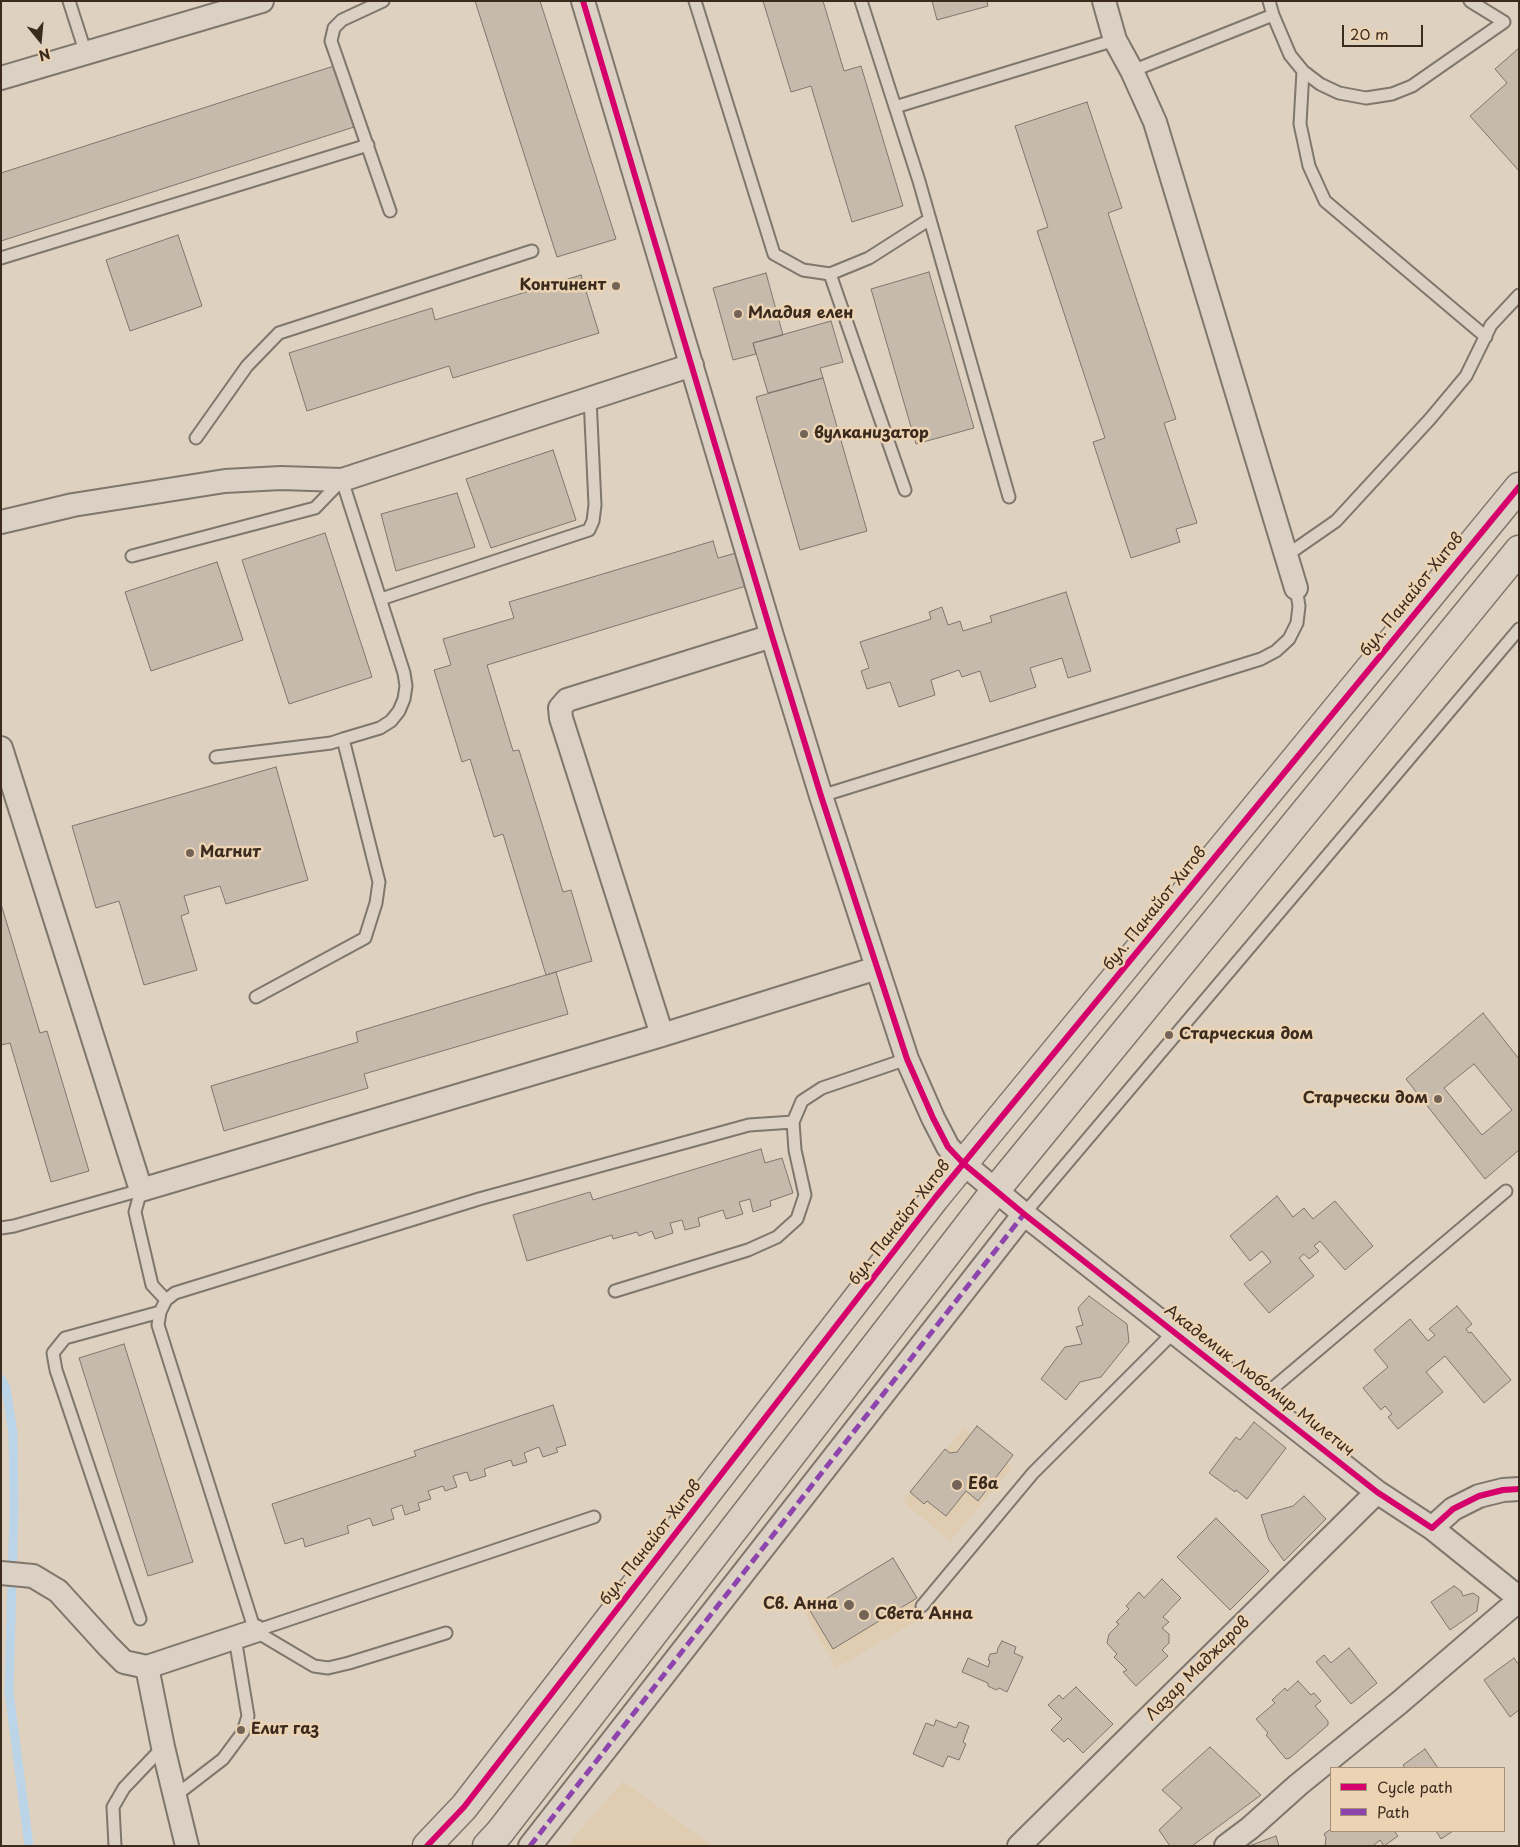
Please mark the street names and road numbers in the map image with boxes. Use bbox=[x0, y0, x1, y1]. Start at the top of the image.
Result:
street label: бул. Панайот Хитов bbox=[1356, 529, 1468, 661]
street label: бул. Панайот Хитов bbox=[1099, 843, 1211, 975]
street label: бул. Панайот Хитов bbox=[845, 1157, 955, 1289]
street label: Академик Любомир Милетич bbox=[1160, 1301, 1358, 1461]
street label: бул. Панайот Хитов bbox=[596, 1477, 706, 1609]
street label: Лазар Маджаров bbox=[1142, 1613, 1254, 1725]

